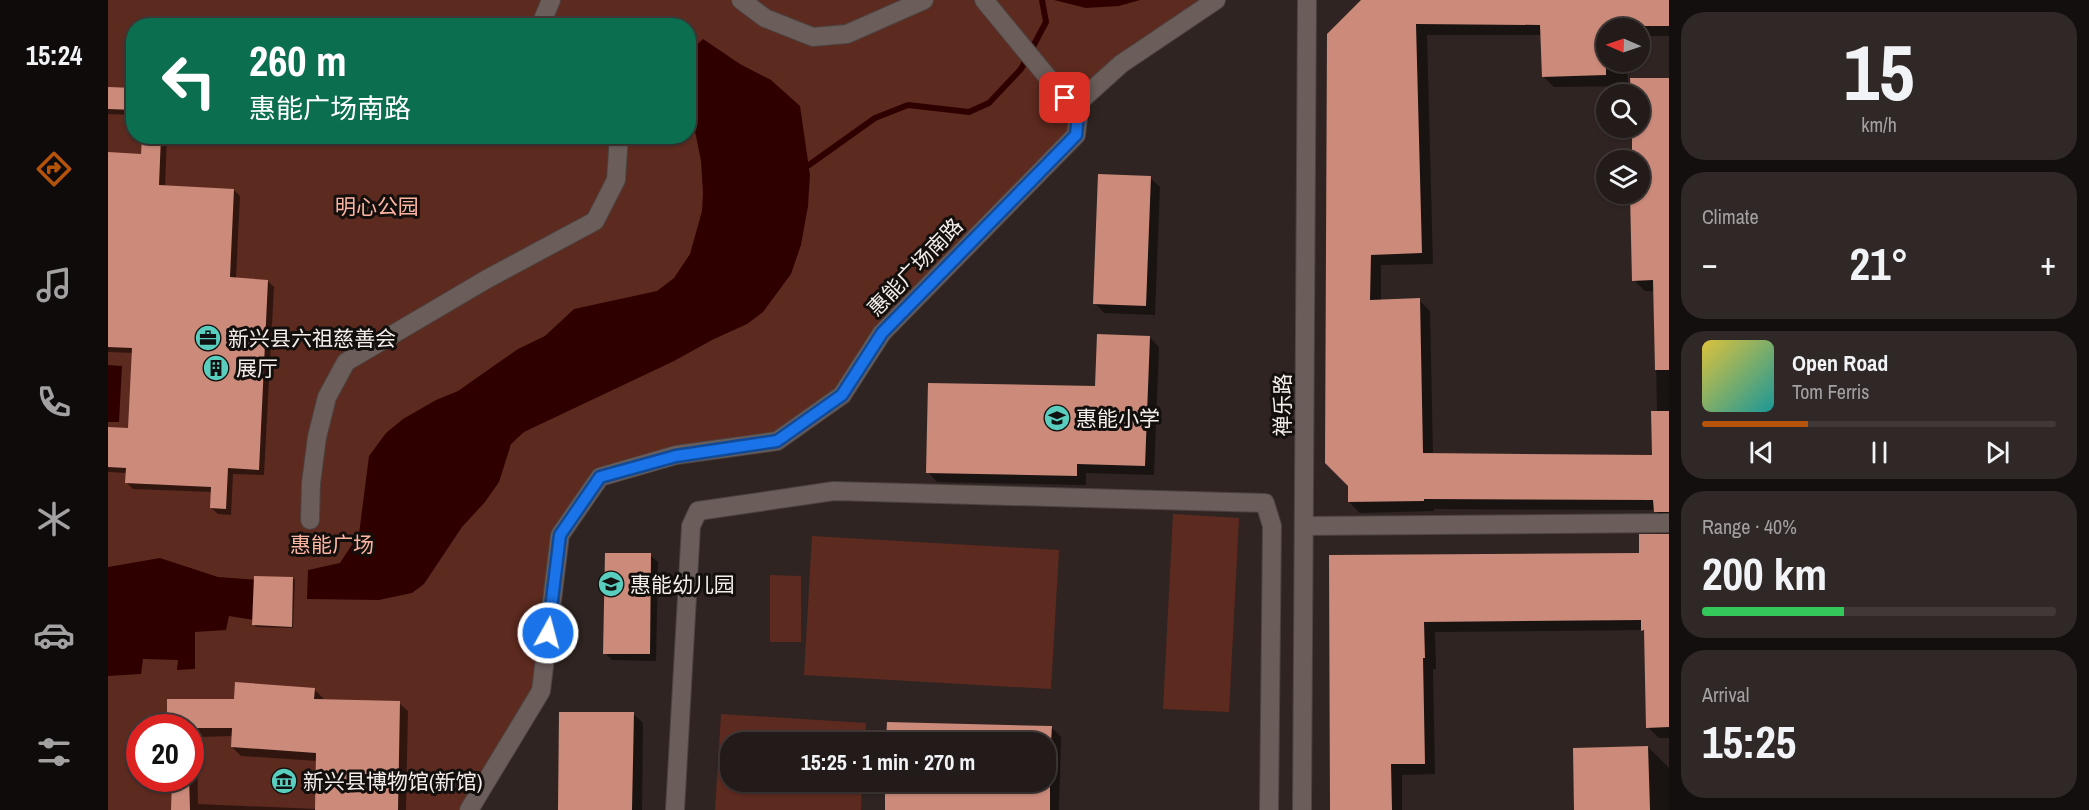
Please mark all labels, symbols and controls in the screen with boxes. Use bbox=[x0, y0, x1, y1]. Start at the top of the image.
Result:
north arrow bbox=[1596, 18, 1650, 72]
map controls bbox=[1596, 18, 1650, 204]
text: 15 bbox=[1843, 19, 1915, 124]
text: 260 m bbox=[249, 33, 347, 89]
text: 15:24 bbox=[26, 37, 82, 73]
icon: left bbox=[150, 42, 228, 120]
pin bbox=[1039, 72, 1090, 123]
icon: arrive bbox=[1048, 81, 1081, 114]
button: search bbox=[1596, 84, 1650, 138]
text: 惠能广场南路 bbox=[249, 90, 411, 126]
text: km/h bbox=[1861, 111, 1897, 138]
icon: directions bbox=[33, 148, 75, 190]
button: layers bbox=[1596, 150, 1650, 204]
park label: 明心公园 bbox=[335, 192, 419, 221]
text: Climate bbox=[1702, 203, 1759, 230]
street label: 惠能广场南路 bbox=[861, 212, 969, 322]
text: 21° bbox=[1849, 233, 1909, 294]
text: − bbox=[1702, 241, 1718, 285]
text: + bbox=[2040, 241, 2056, 285]
icon: music bbox=[33, 264, 75, 306]
office icon: 新兴县六祖慈善会 bbox=[193, 323, 223, 353]
place label: 新兴县六祖慈善会 bbox=[228, 324, 396, 353]
text: Open Road bbox=[1792, 348, 1888, 378]
building icon: 展厅 bbox=[201, 353, 231, 383]
place label: 展厅 bbox=[236, 354, 278, 383]
street label: 禅乐路 bbox=[1268, 374, 1297, 437]
text: Tom Ferris bbox=[1792, 378, 1870, 405]
icon: phone bbox=[33, 381, 75, 423]
school or university icon: 惠能小学 bbox=[1042, 403, 1072, 433]
place label: 惠能小学 bbox=[1076, 404, 1160, 433]
icon: previous bbox=[1745, 436, 1778, 469]
icon: pause bbox=[1863, 436, 1896, 469]
icon: next bbox=[1981, 436, 2014, 469]
icon: climate bbox=[33, 498, 75, 540]
text: Range · 40% bbox=[1702, 513, 1797, 540]
park label: 惠能广场 bbox=[290, 530, 374, 559]
text: 200 km bbox=[1702, 543, 1827, 604]
school or university icon: 惠能幼儿园 bbox=[596, 569, 626, 599]
place label: 惠能幼儿园 bbox=[630, 570, 735, 599]
position arrow bbox=[516, 601, 580, 665]
icon: car bbox=[33, 614, 75, 656]
text: Arrival bbox=[1702, 681, 1749, 708]
text: 15:25 bbox=[1702, 711, 1796, 772]
speed limit sign: 20 bbox=[126, 714, 204, 792]
icon: filters bbox=[33, 731, 75, 773]
text: 15:25 · 1 min · 270 m bbox=[801, 747, 975, 777]
museum icon: 新兴县博物馆(新馆) bbox=[269, 766, 299, 796]
place label: 新兴县博物馆(新馆) bbox=[303, 767, 482, 796]

